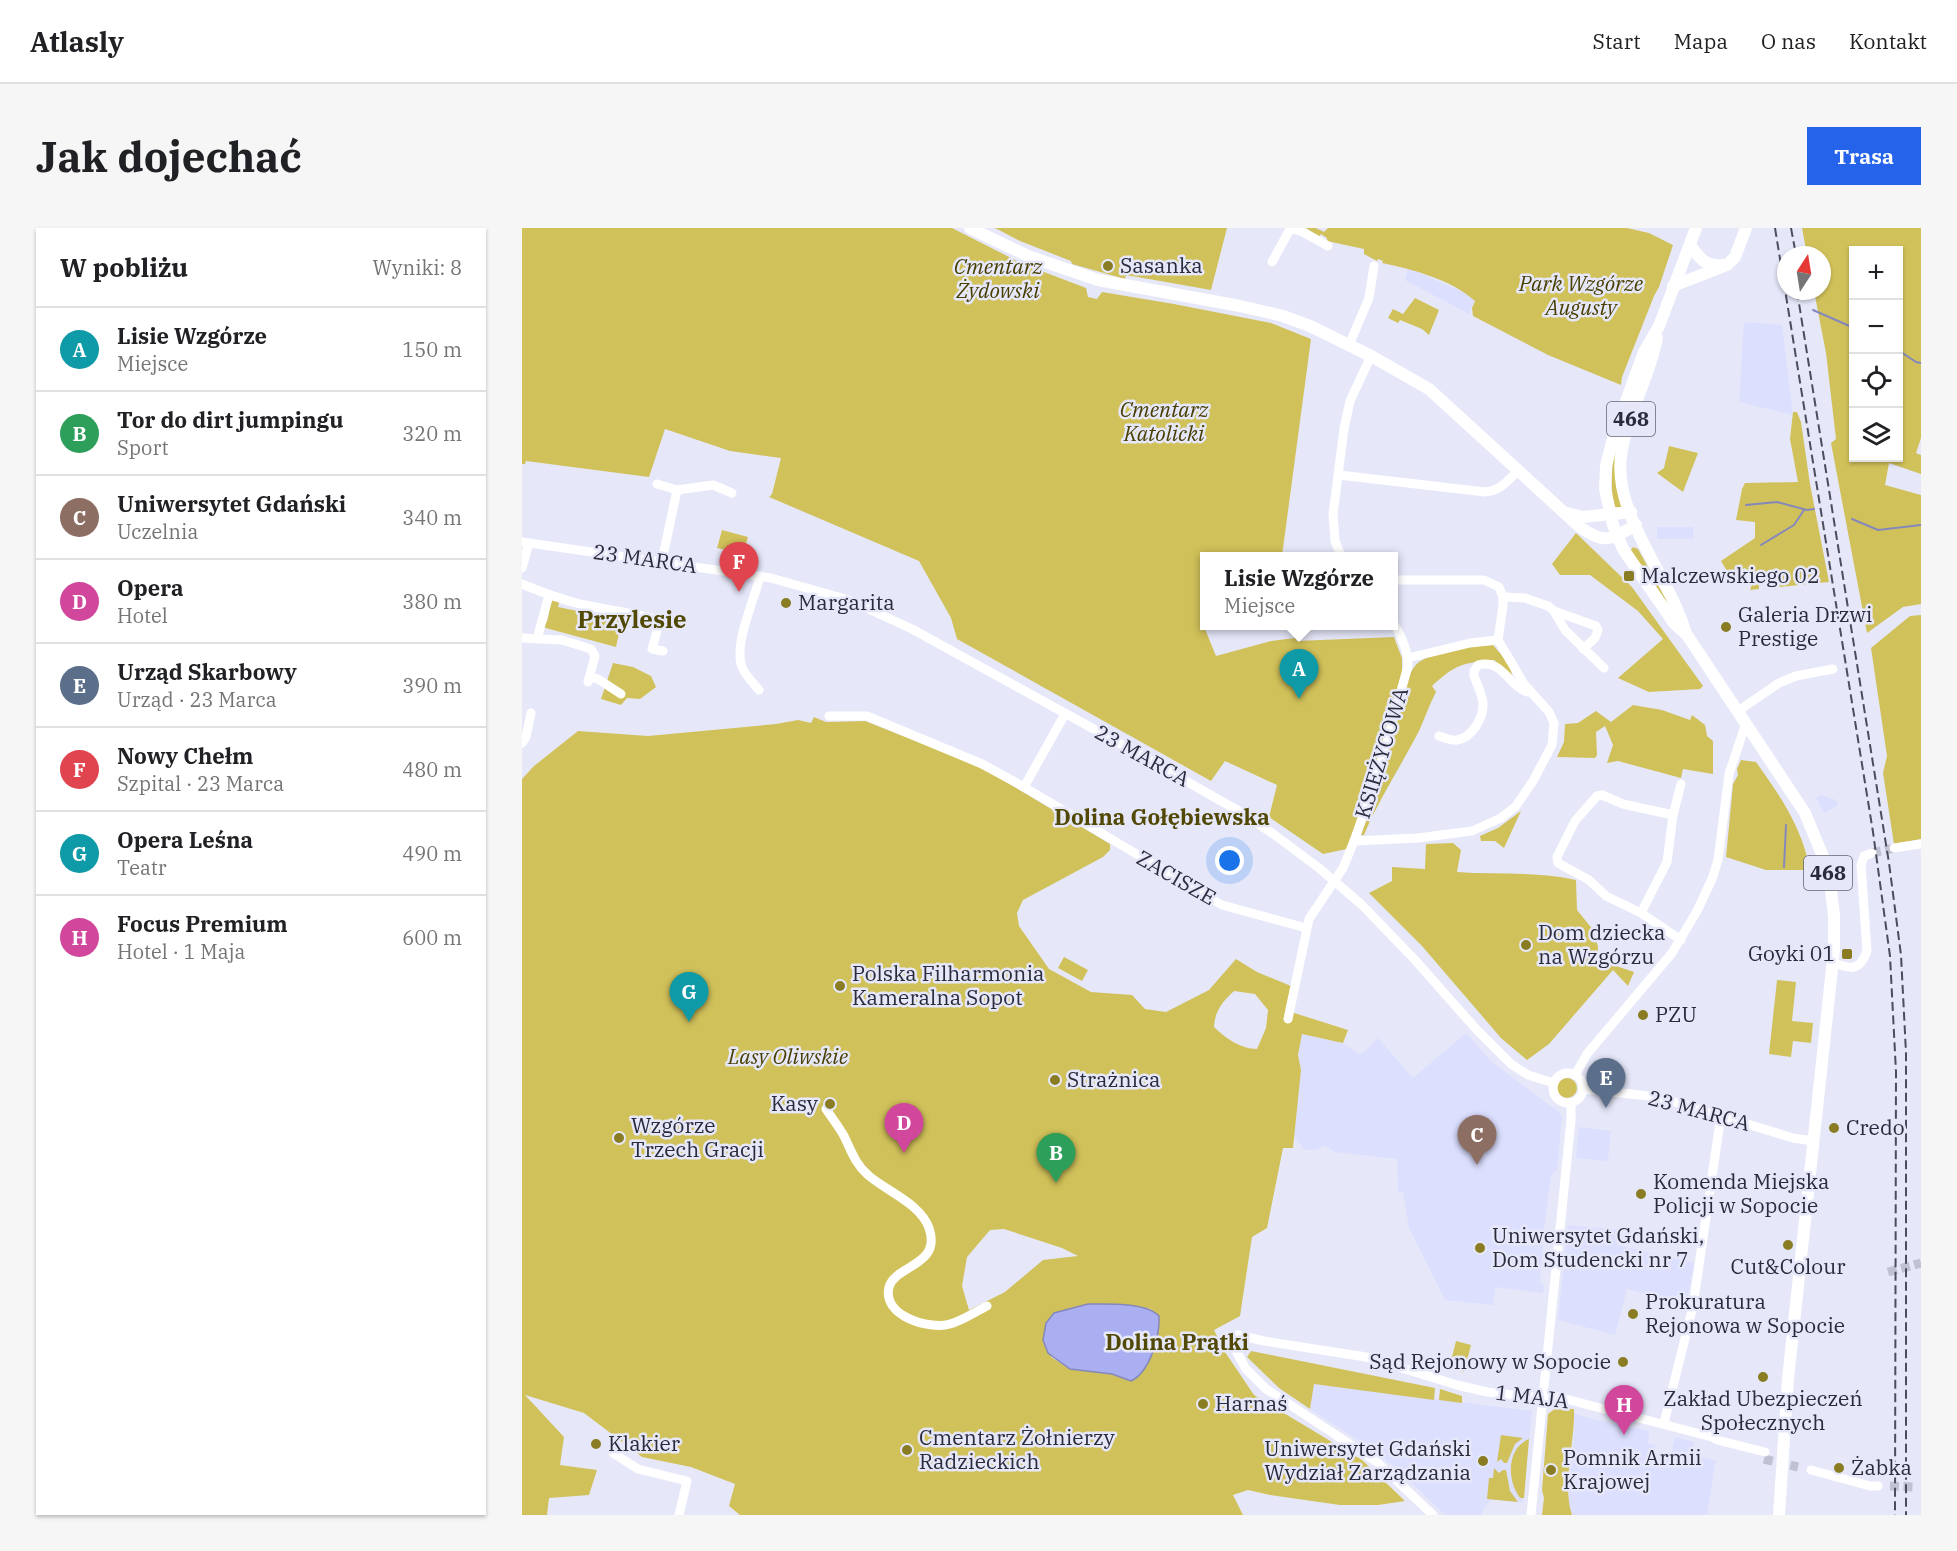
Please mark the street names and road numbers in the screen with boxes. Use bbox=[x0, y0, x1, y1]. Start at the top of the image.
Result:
road number: 468 bbox=[1607, 402, 1655, 436]
street label: 23 MARCA bbox=[591, 537, 699, 579]
street label: KSIĘŻYCOWA bbox=[1348, 683, 1414, 822]
street label: 23 MARCA bbox=[1090, 718, 1195, 793]
street label: ZACISZE bbox=[1132, 843, 1221, 911]
road number: 468 bbox=[1804, 856, 1852, 890]
street label: 23 MARCA bbox=[1645, 1083, 1754, 1137]
street label: 1 MAJA bbox=[1494, 1378, 1571, 1414]

